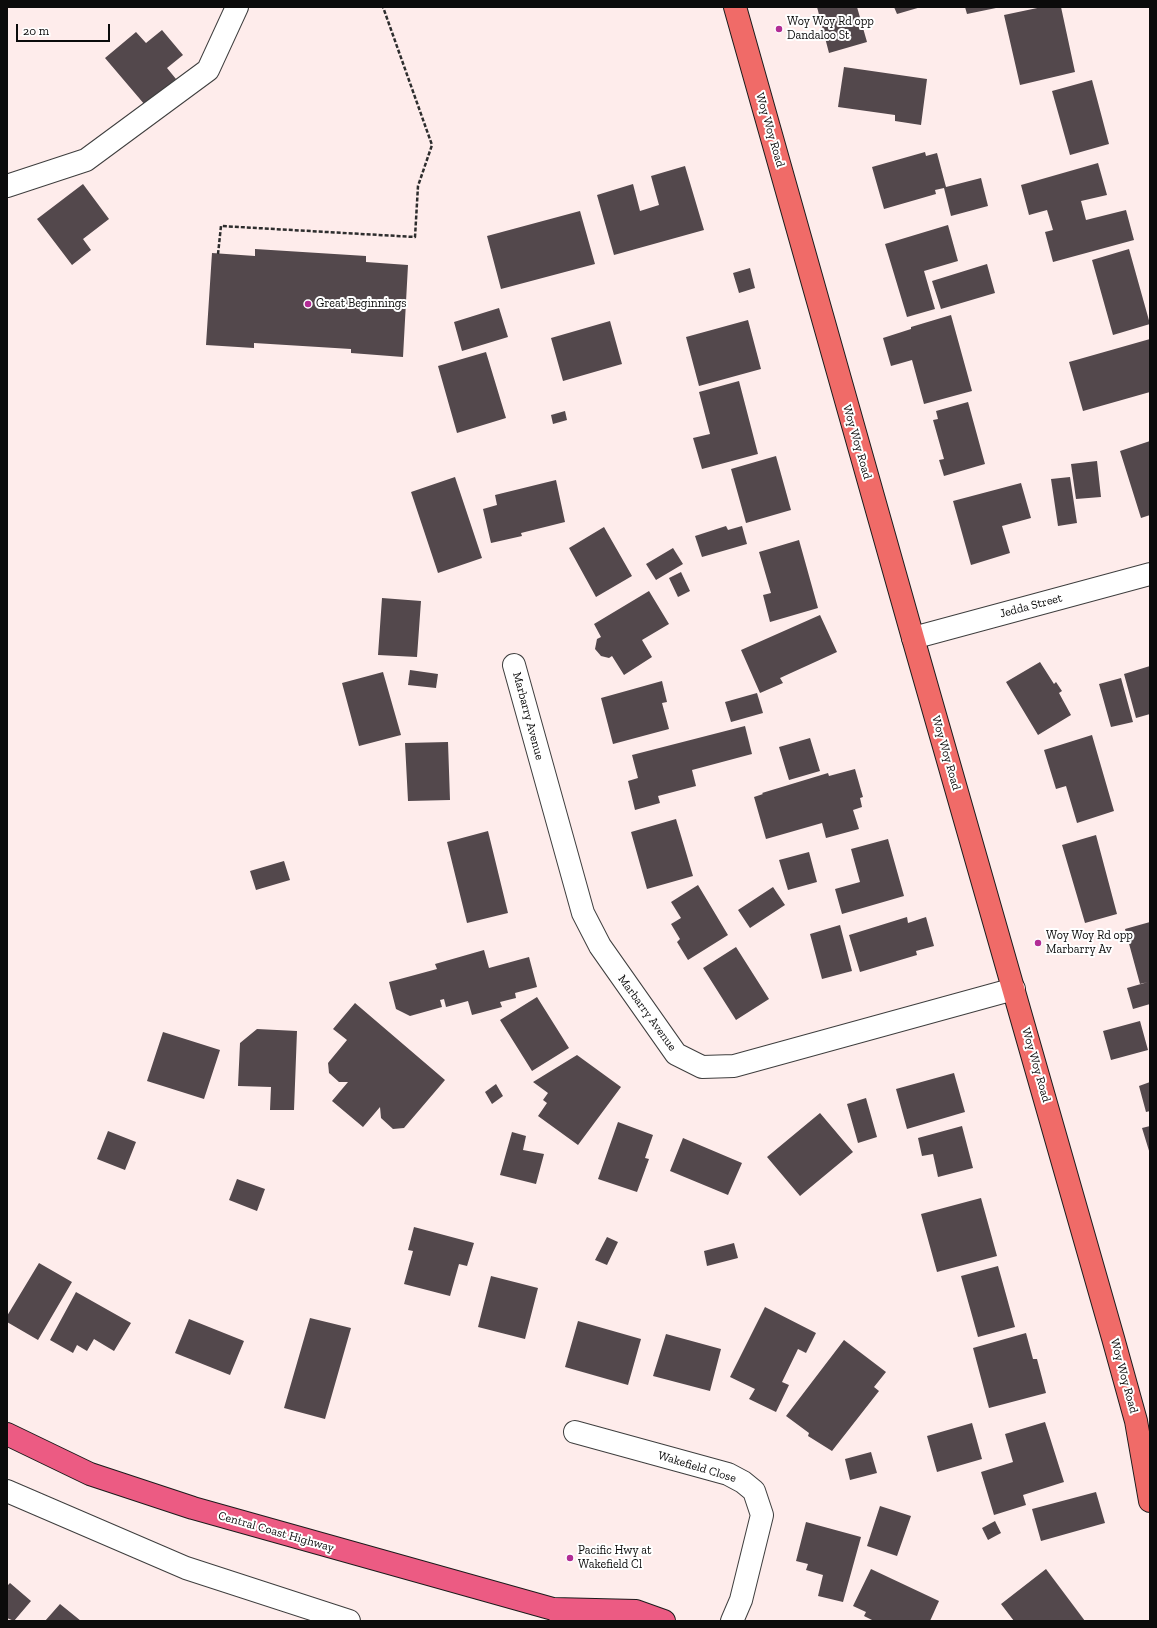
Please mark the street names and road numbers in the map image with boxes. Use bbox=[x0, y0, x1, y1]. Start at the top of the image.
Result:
street label: Woy Woy Road bbox=[752, 91, 788, 169]
street label: Woy Woy Road bbox=[839, 403, 875, 481]
street label: Jedda Street bbox=[998, 591, 1064, 621]
street label: Marbarry Avenue bbox=[509, 670, 547, 762]
street label: Woy Woy Road bbox=[928, 714, 964, 792]
street label: Marbarry Avenue bbox=[615, 972, 679, 1054]
street label: Woy Woy Road bbox=[1018, 1026, 1054, 1104]
street label: Woy Woy Road bbox=[1107, 1337, 1141, 1415]
street label: Wakefield Close bbox=[656, 1448, 738, 1486]
street label: Central Coast Highway bbox=[216, 1509, 336, 1555]

